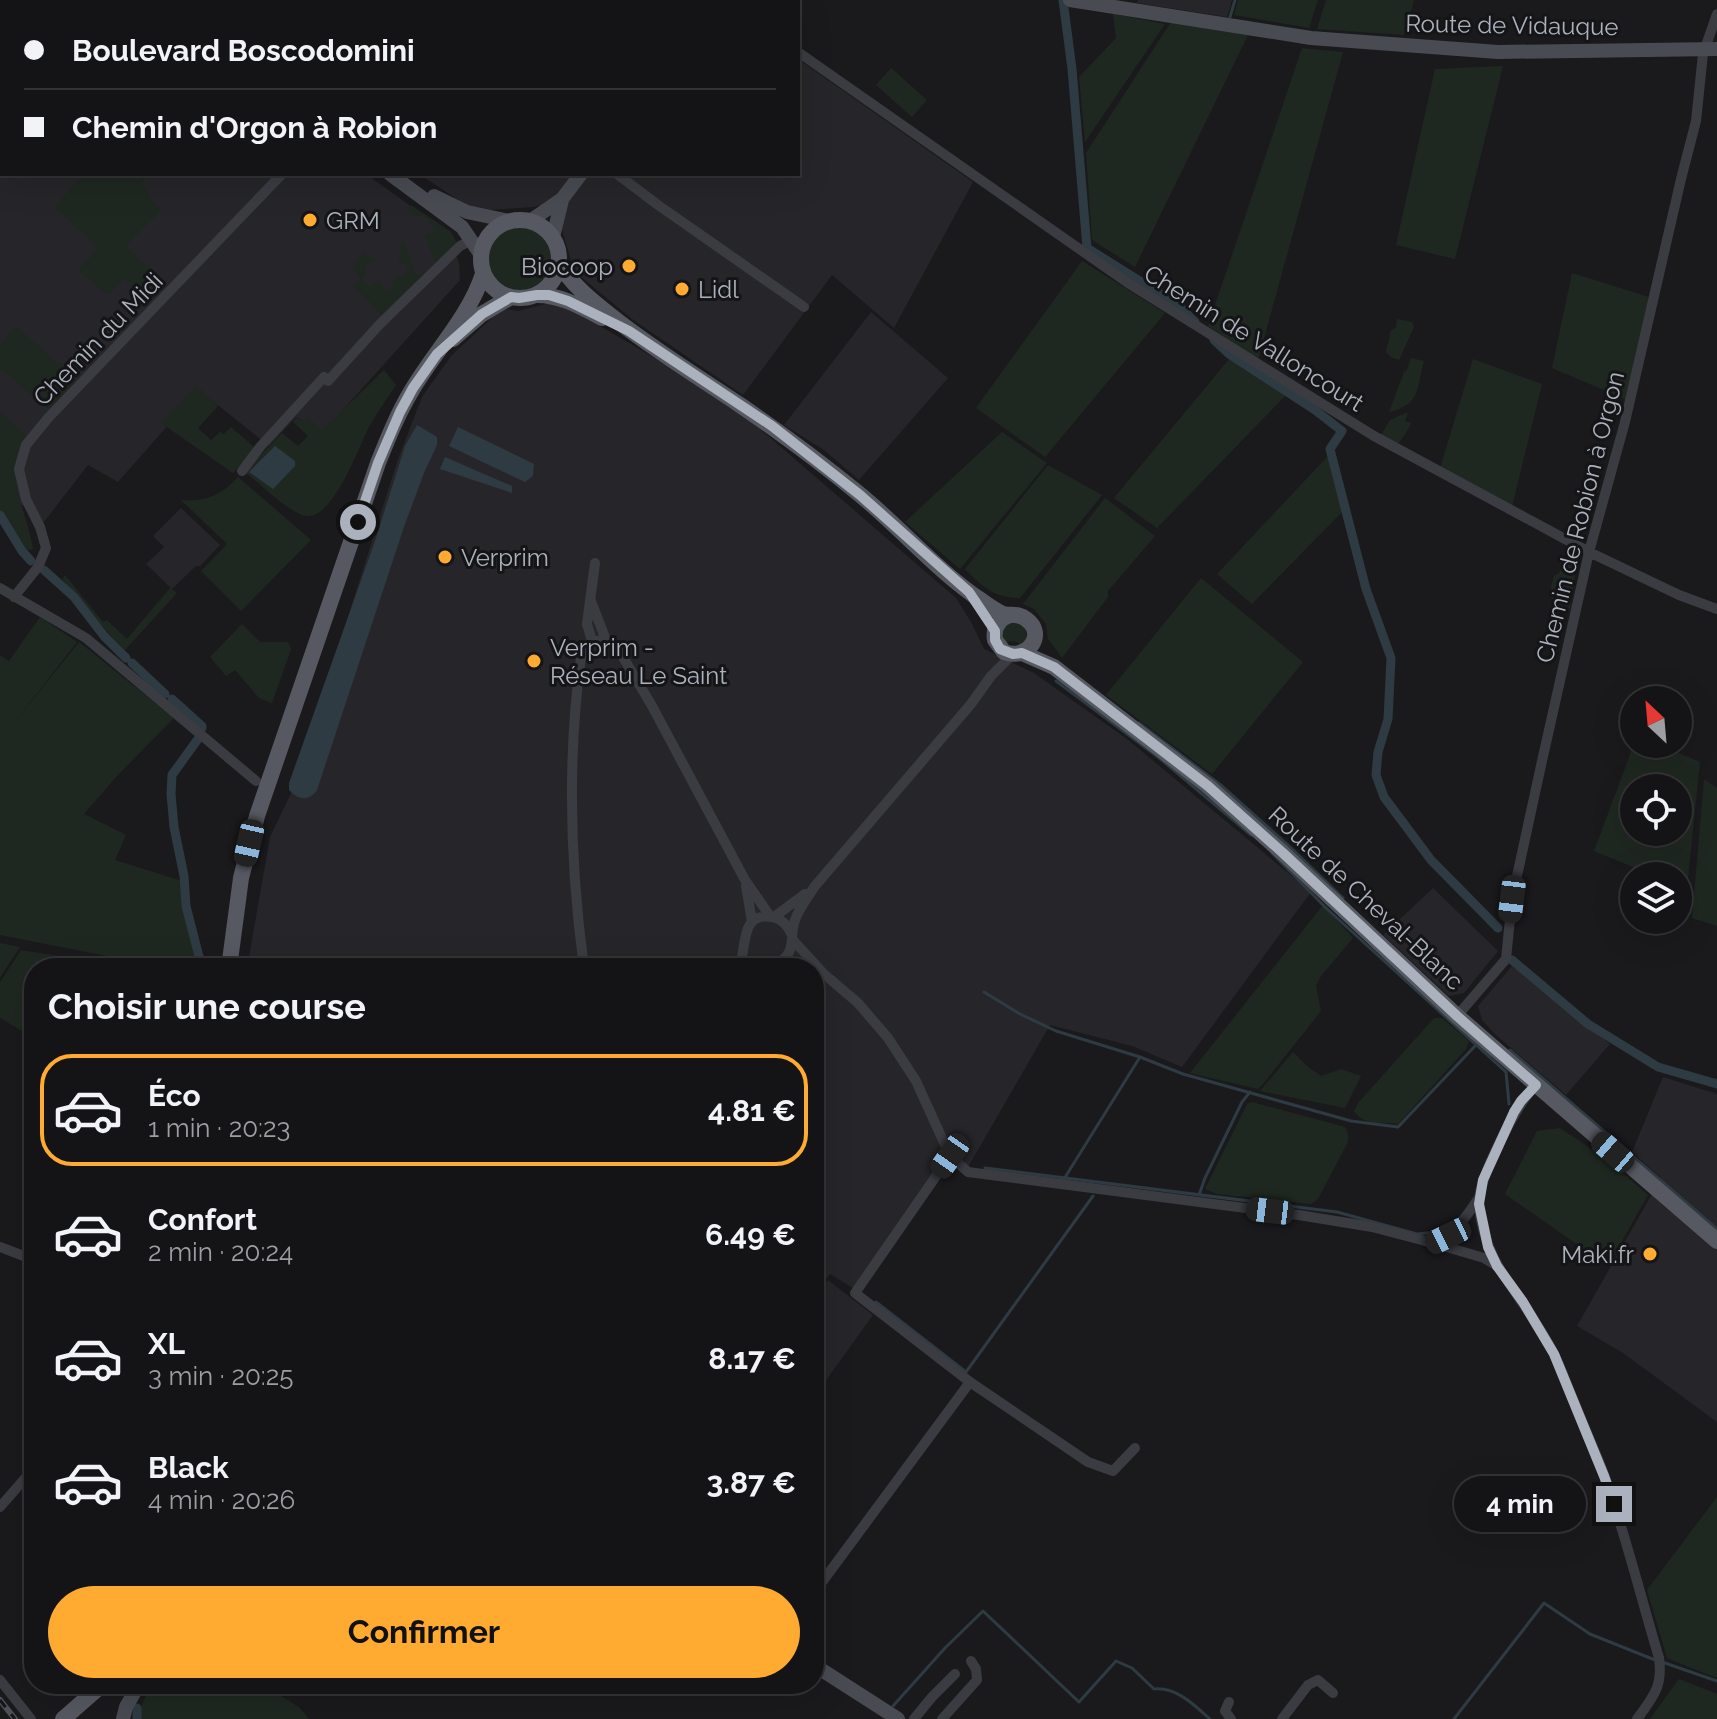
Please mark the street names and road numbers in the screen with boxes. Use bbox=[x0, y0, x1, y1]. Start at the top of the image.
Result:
street label: Route de Vidauque bbox=[1405, 9, 1619, 41]
street label: Chemin de Valloncourt bbox=[1139, 258, 1369, 418]
street label: Chemin du Midi bbox=[27, 266, 169, 412]
street label: Chemin de Robion à Orgon bbox=[1530, 368, 1630, 666]
street label: Route de Cheval-Blanc bbox=[1263, 800, 1469, 996]

